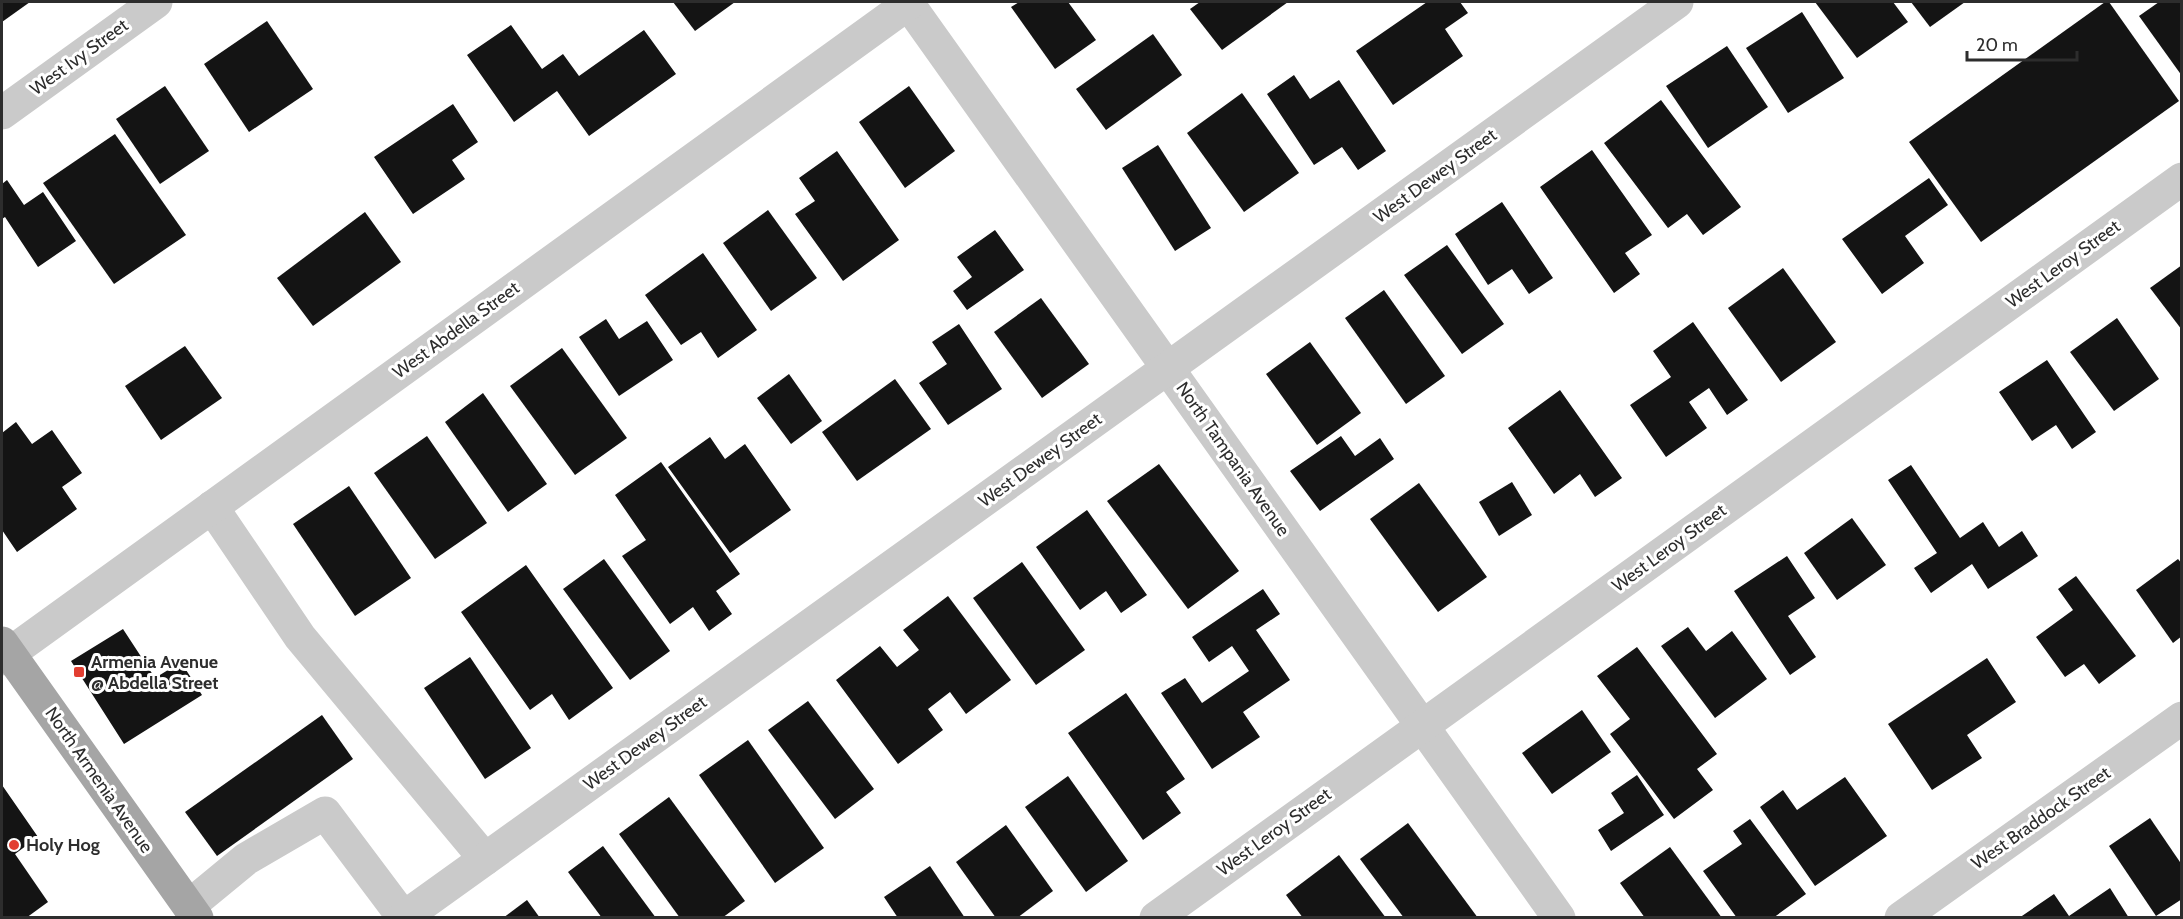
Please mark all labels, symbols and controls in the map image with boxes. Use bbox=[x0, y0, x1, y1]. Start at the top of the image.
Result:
street label: West Ivy Street bbox=[26, 14, 132, 100]
scale bar bbox=[1967, 24, 2076, 62]
text: 20 m bbox=[1976, 34, 2018, 56]
street label: West Dewey Street bbox=[1369, 124, 1501, 228]
street label: West Leroy Street bbox=[2002, 215, 2124, 313]
street label: West Abdella Street bbox=[389, 277, 523, 383]
street label: North Tampania Avenue bbox=[1171, 378, 1295, 540]
street label: West Dewey Street bbox=[974, 408, 1106, 512]
street label: West Leroy Street bbox=[1608, 499, 1730, 597]
place label: Armenia Avenue @ Abdella Street bbox=[91, 651, 219, 694]
marker: Armenia Avenue @ Abdella Street bbox=[72, 665, 86, 679]
street label: West Dewey Street bbox=[579, 691, 711, 795]
street label: North Armenia Avenue bbox=[40, 703, 158, 857]
street label: West Braddock Street bbox=[1967, 762, 2115, 874]
street label: West Leroy Street bbox=[1213, 783, 1335, 881]
place label: Holy Hog bbox=[26, 834, 100, 856]
marker: Holy Hog bbox=[7, 838, 21, 852]

